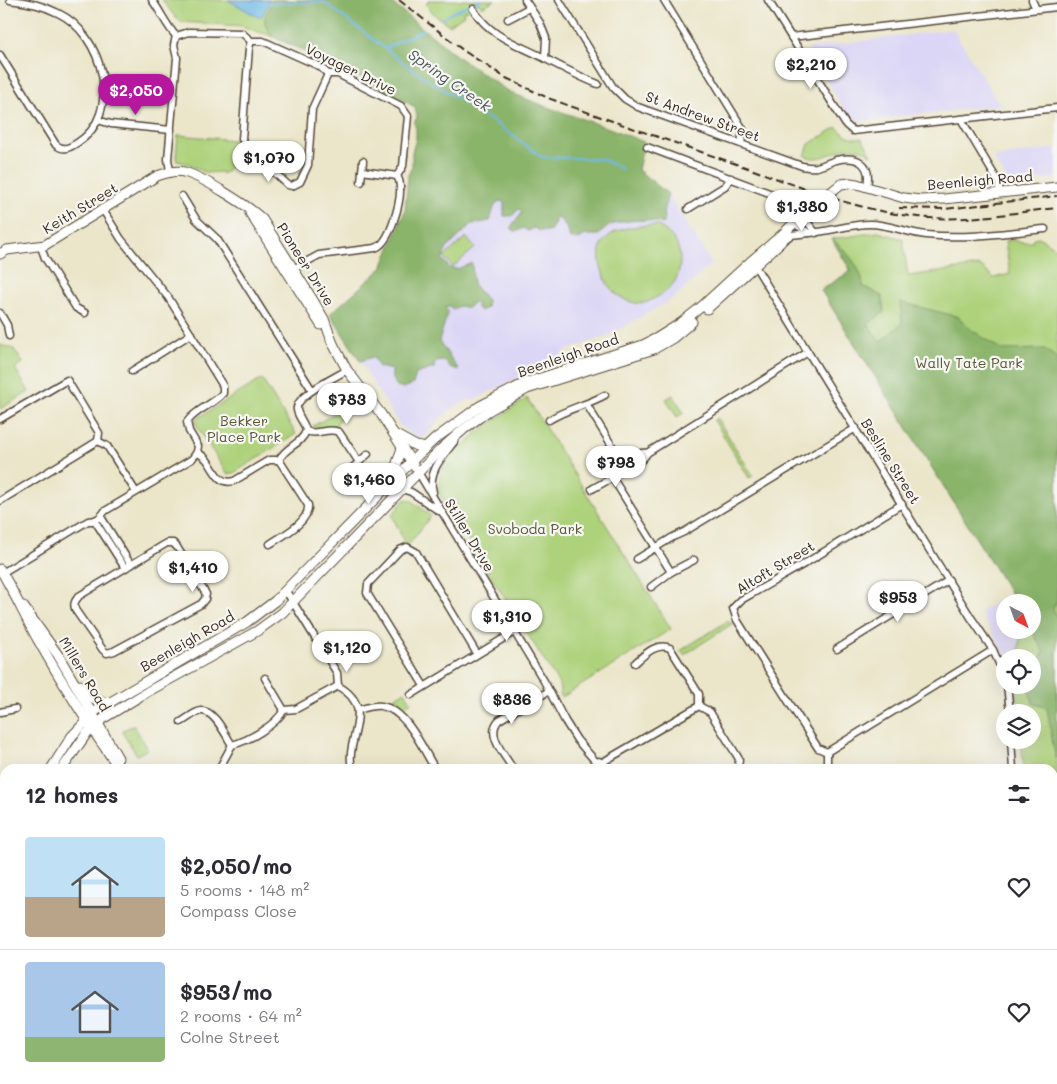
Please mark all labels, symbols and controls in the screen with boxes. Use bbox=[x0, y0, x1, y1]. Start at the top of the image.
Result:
street label: Voyager Drive bbox=[303, 39, 399, 99]
water label: Spring Creek bbox=[405, 44, 496, 116]
pin: $2,210 bbox=[770, 48, 852, 90]
text: $2,210 bbox=[786, 53, 836, 74]
pin: $2,050 bbox=[95, 74, 177, 116]
text: $2,050 bbox=[109, 79, 163, 100]
street label: St Andrew Street bbox=[643, 86, 763, 146]
pin: $1,070 bbox=[228, 140, 310, 183]
text: $1,070 bbox=[243, 146, 295, 167]
street label: Beenleigh Road bbox=[927, 166, 1034, 194]
street label: Keith Street bbox=[39, 178, 121, 238]
pin: $1,380 bbox=[761, 190, 843, 232]
text: $1,380 bbox=[776, 195, 828, 216]
street label: Pioneer Drive bbox=[273, 219, 339, 309]
street label: Beenleigh Road bbox=[515, 329, 621, 381]
park label: Wally Tate Park bbox=[915, 353, 1023, 372]
pin: $783 bbox=[317, 382, 377, 425]
text: $783 bbox=[328, 388, 366, 409]
park label: Bekker Place Park bbox=[207, 411, 281, 446]
street label: Besline Street bbox=[857, 415, 925, 507]
pin: $798 bbox=[586, 446, 646, 488]
text: $798 bbox=[597, 451, 635, 472]
pin: $1,460 bbox=[328, 462, 410, 505]
text: $1,460 bbox=[343, 468, 395, 489]
street label: Stiller Drive bbox=[441, 495, 499, 575]
park label: Svoboda Park bbox=[488, 519, 582, 538]
street label: Altoft Street bbox=[732, 536, 818, 598]
pin: $1,410 bbox=[152, 550, 234, 593]
text: $1,410 bbox=[168, 556, 218, 577]
pin: $953 bbox=[868, 580, 928, 623]
text: $953 bbox=[879, 586, 917, 607]
north arrow bbox=[996, 594, 1041, 639]
map controls bbox=[996, 594, 1041, 749]
pin: $1,310 bbox=[466, 600, 548, 642]
text: $1,310 bbox=[483, 605, 531, 626]
street label: Beenleigh Road bbox=[137, 606, 238, 676]
pin: $1,120 bbox=[306, 630, 388, 673]
street label: Millers Road bbox=[55, 633, 115, 715]
text: $1,120 bbox=[323, 636, 371, 657]
button: locate bbox=[996, 649, 1041, 694]
pin: $836 bbox=[482, 682, 542, 725]
text: $836 bbox=[492, 688, 532, 709]
button: layers bbox=[996, 704, 1041, 749]
icon: filters bbox=[1005, 780, 1033, 808]
text: 12 homes bbox=[25, 781, 118, 808]
text: $2,050/mo bbox=[180, 852, 292, 879]
icon: home bbox=[65, 857, 125, 917]
icon: heart bbox=[1005, 873, 1033, 901]
text: 5 rooms · 148 m² bbox=[180, 879, 309, 900]
text: Compass Close bbox=[180, 900, 297, 921]
text: $953/mo bbox=[180, 978, 272, 1005]
icon: home bbox=[65, 982, 125, 1042]
icon: heart bbox=[1005, 998, 1033, 1026]
text: 2 rooms · 64 m² bbox=[180, 1005, 302, 1026]
text: Colne Street bbox=[180, 1026, 280, 1047]

